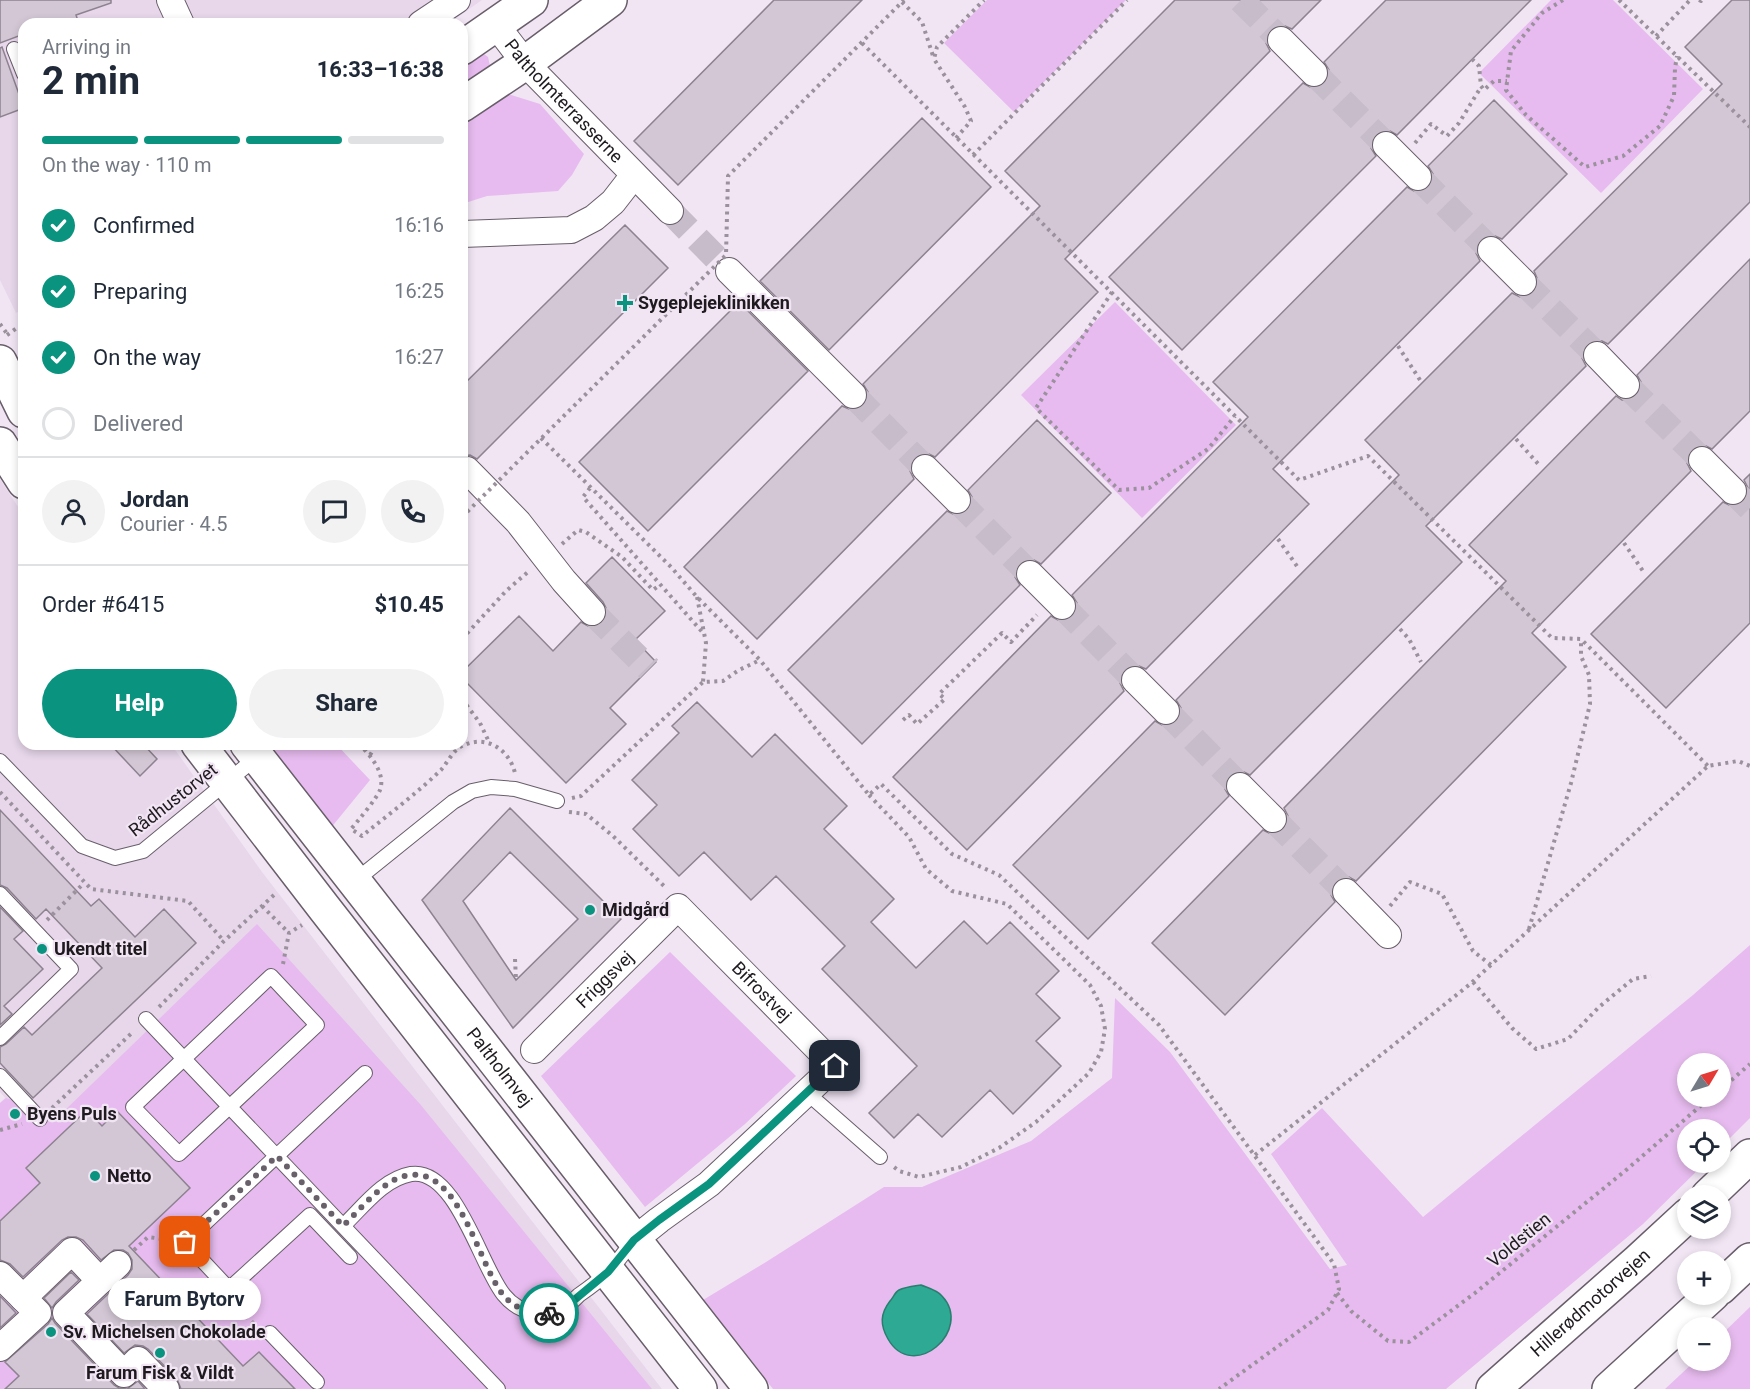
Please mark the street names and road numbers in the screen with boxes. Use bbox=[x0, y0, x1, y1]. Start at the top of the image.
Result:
street label: Paltholmterrasserne bbox=[501, 35, 628, 167]
street label: Rådhustorvet bbox=[124, 758, 221, 841]
street label: Friggsvej bbox=[572, 946, 638, 1012]
street label: Bifrostvej bbox=[728, 957, 796, 1026]
street label: Paltholmvej bbox=[463, 1023, 537, 1110]
street label: Voldstien bbox=[1483, 1208, 1554, 1271]
street label: Hillerødmotorvejen bbox=[1526, 1244, 1654, 1361]

